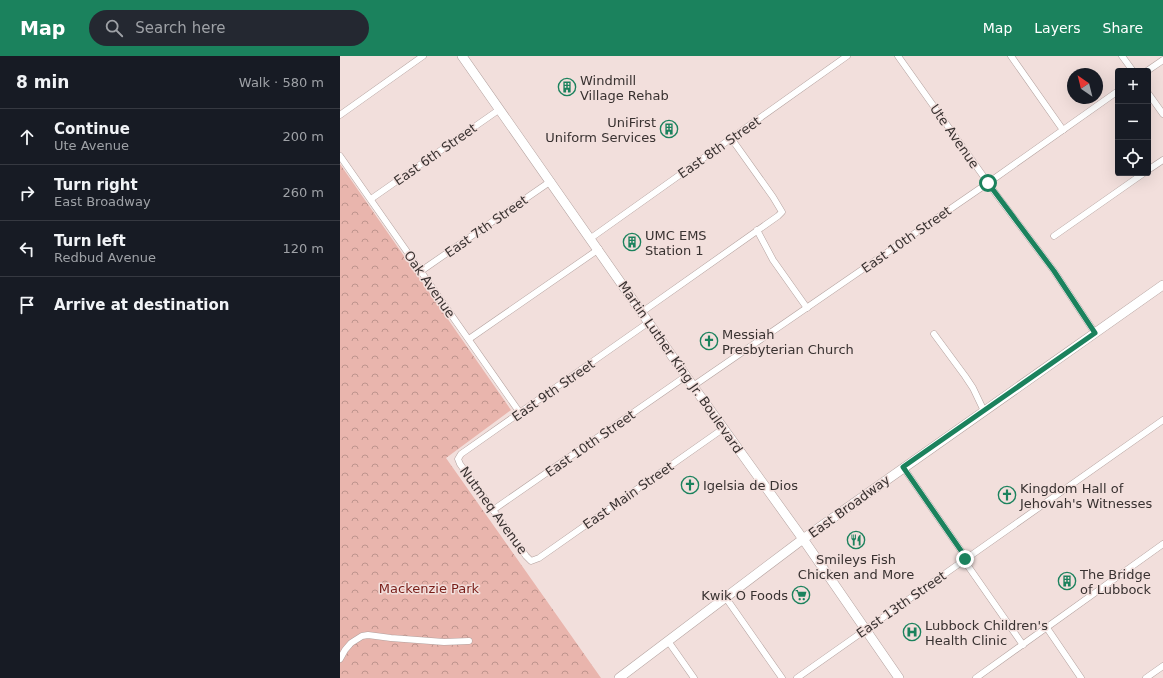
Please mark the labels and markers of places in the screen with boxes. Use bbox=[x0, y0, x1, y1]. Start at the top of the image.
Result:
place label: Windmill Village Rehab bbox=[580, 73, 669, 103]
building icon: Windmill Village Rehab bbox=[557, 77, 577, 97]
place label: UniFirst Uniform Services bbox=[545, 115, 656, 145]
building icon: UniFirst Uniform Services bbox=[659, 119, 679, 139]
place label: UMC EMS Station 1 bbox=[645, 228, 707, 258]
building icon: UMC EMS Station 1 bbox=[622, 232, 642, 252]
place label: Messiah Presbyterian Church bbox=[722, 327, 854, 357]
church icon: Messiah Presbyterian Church bbox=[699, 331, 719, 351]
church icon: Igelsia de Dios bbox=[680, 475, 700, 495]
place label: Igelsia de Dios bbox=[703, 478, 798, 493]
place label: Kingdom Hall of Jehovah's Witnesses bbox=[1019, 481, 1152, 511]
church icon: Kingdom Hall of Jehovah's Witnesses bbox=[997, 485, 1017, 505]
restaurant icon: Smileys Fish Chicken and More bbox=[846, 530, 866, 550]
place label: Smileys Fish Chicken and More bbox=[798, 552, 914, 582]
place label: The Bridge of Lubbock bbox=[1079, 567, 1152, 597]
building icon: The Bridge of Lubbock bbox=[1057, 571, 1077, 591]
supermarket icon: Kwik O Foods bbox=[791, 585, 811, 605]
place label: Kwik O Foods bbox=[701, 588, 788, 603]
place label: Lubbock Children's Health Clinic bbox=[925, 618, 1048, 648]
hospital icon: Lubbock Children's Health Clinic bbox=[902, 622, 922, 642]

